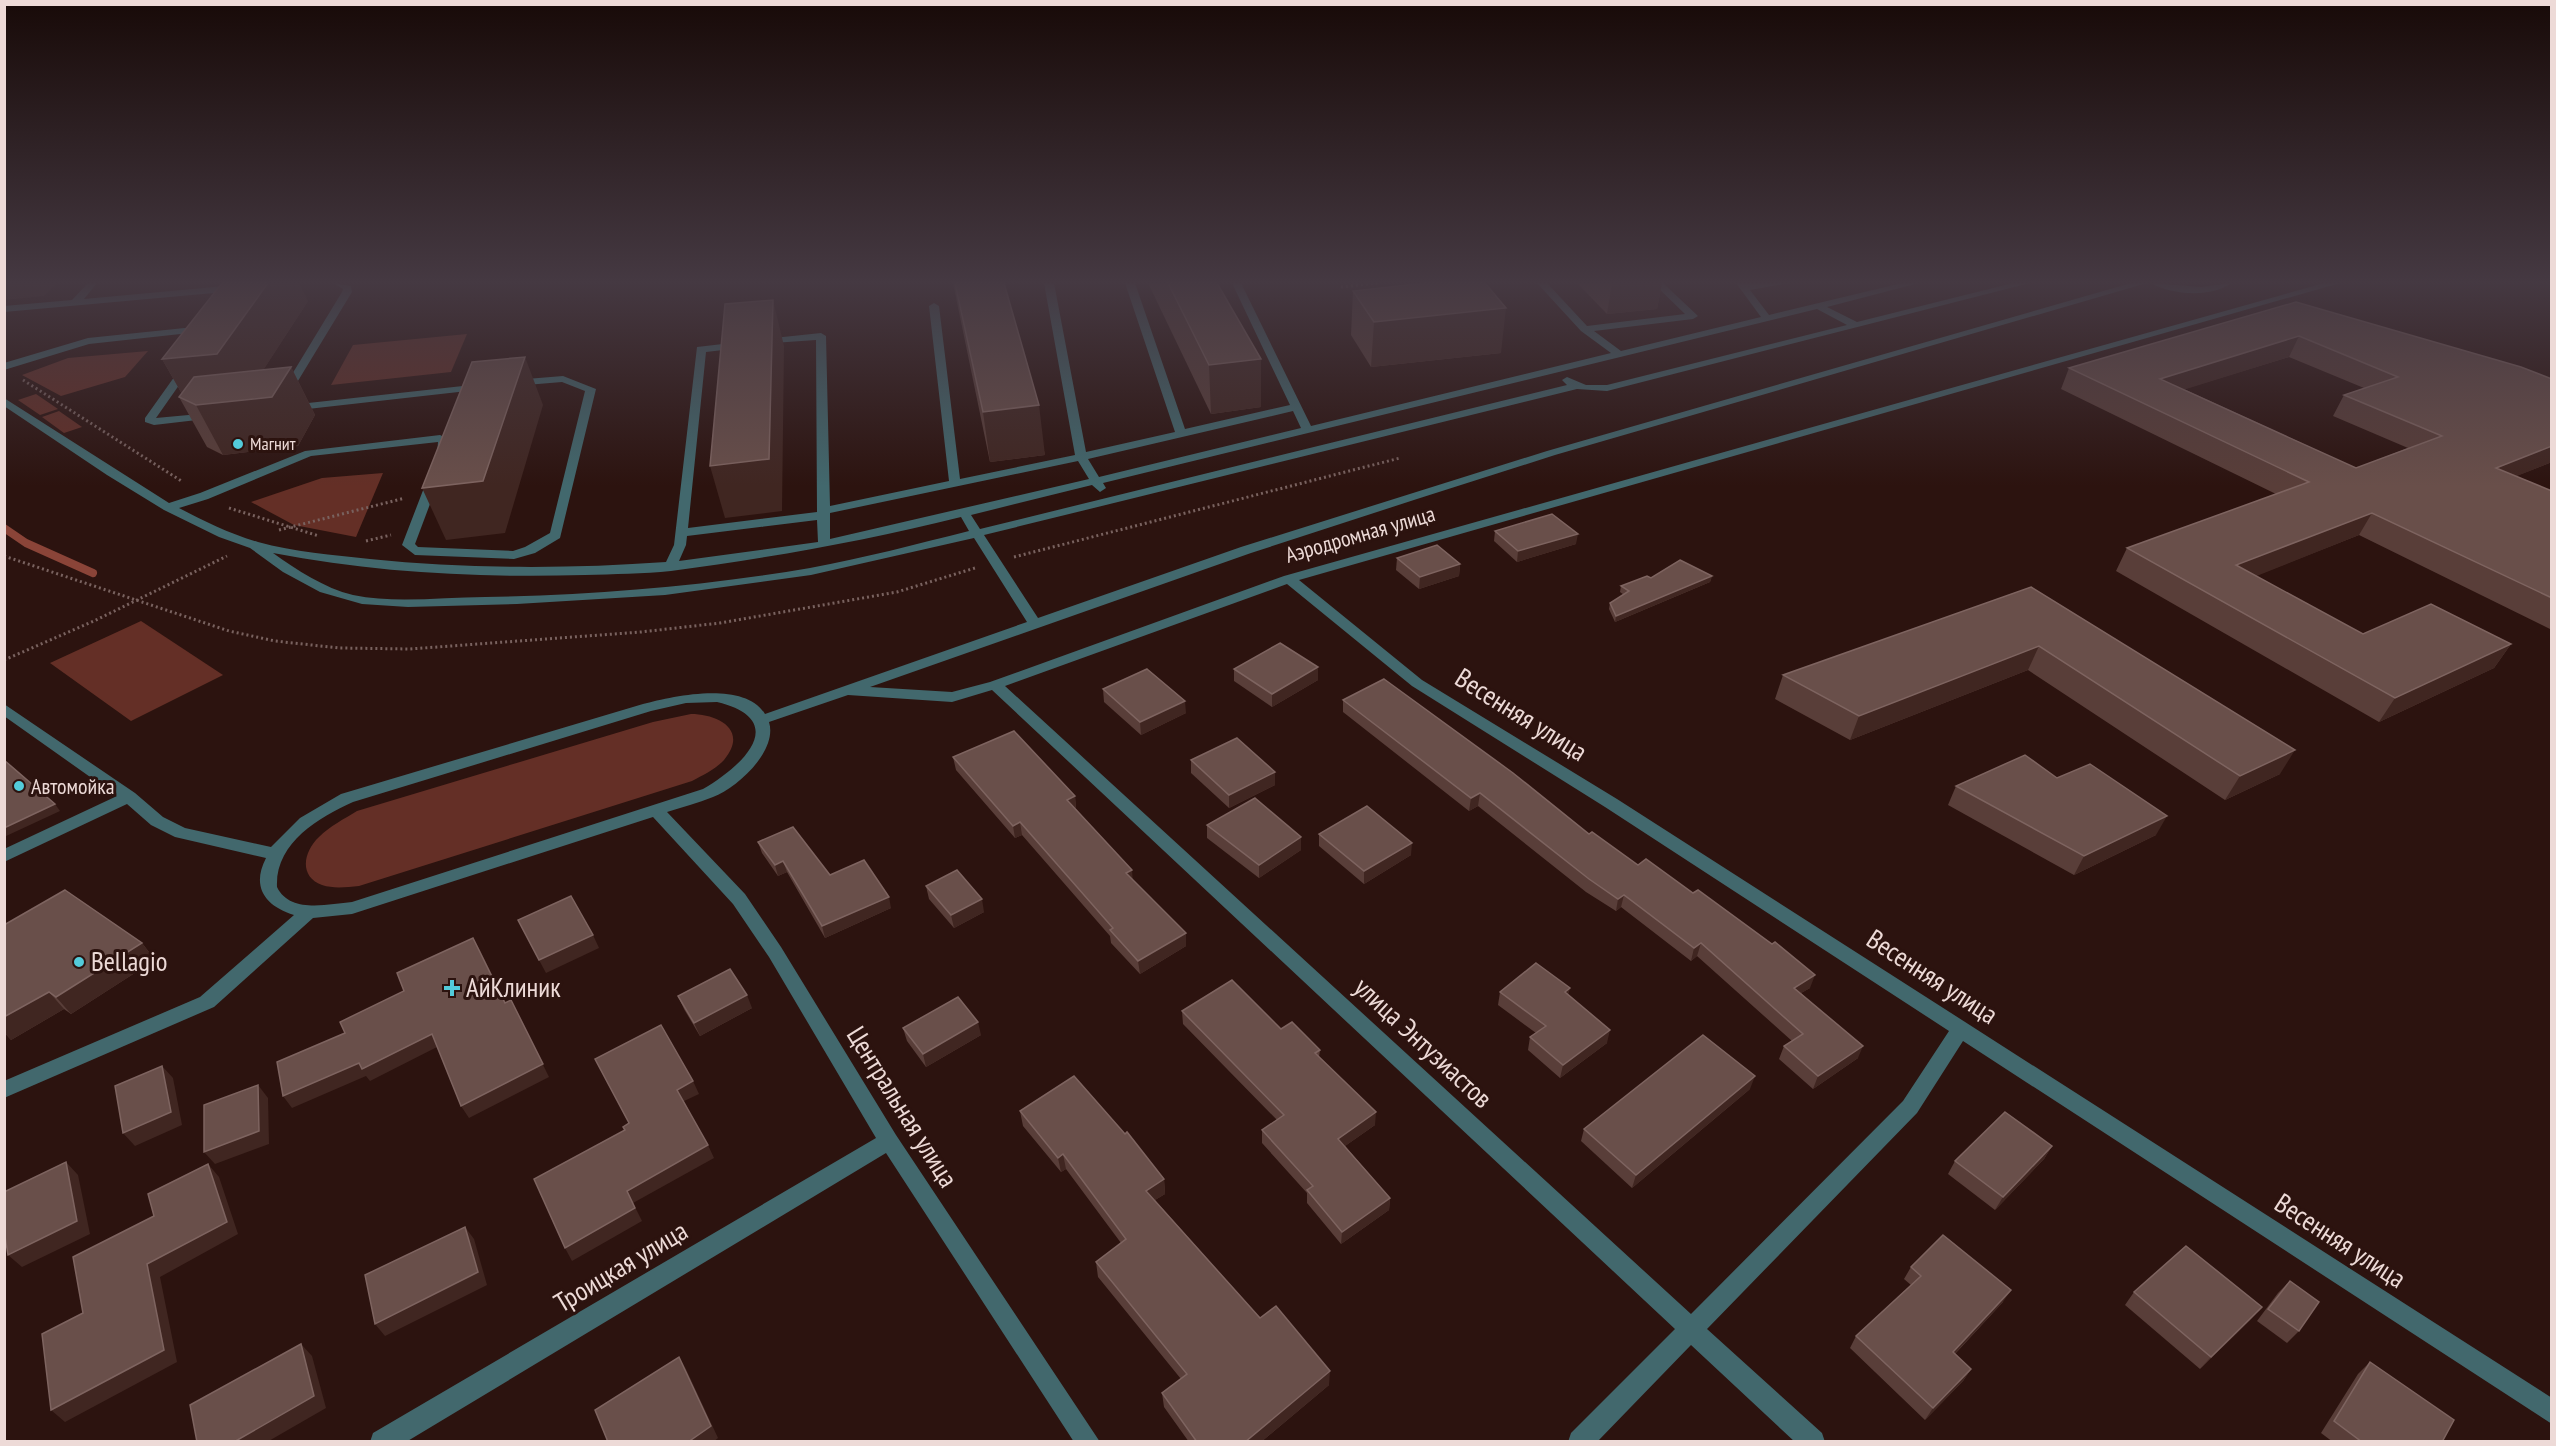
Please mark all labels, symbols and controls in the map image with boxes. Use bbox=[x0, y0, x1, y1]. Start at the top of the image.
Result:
place label: Магнит bbox=[250, 432, 296, 455]
marker: Магнит bbox=[231, 437, 245, 451]
street label: Аэродромная улица bbox=[1282, 499, 1438, 569]
street label: Весенняя улица bbox=[1449, 660, 1594, 768]
place label: Автомойка bbox=[31, 772, 115, 800]
marker: Автомойка bbox=[12, 779, 26, 793]
street label: Весенняя улица bbox=[1861, 921, 2004, 1031]
place label: Bellagio bbox=[91, 944, 167, 978]
marker: Bellagio bbox=[72, 955, 86, 969]
place label: АйКлиник bbox=[466, 970, 561, 1004]
street label: улица Энтузиастов bbox=[1348, 970, 1500, 1115]
marker: АйКлиник bbox=[443, 979, 461, 997]
street label: Центральная улица bbox=[840, 1020, 966, 1193]
street label: Весенняя улица bbox=[2269, 1185, 2412, 1295]
street label: Троицкая улица bbox=[548, 1213, 693, 1319]

